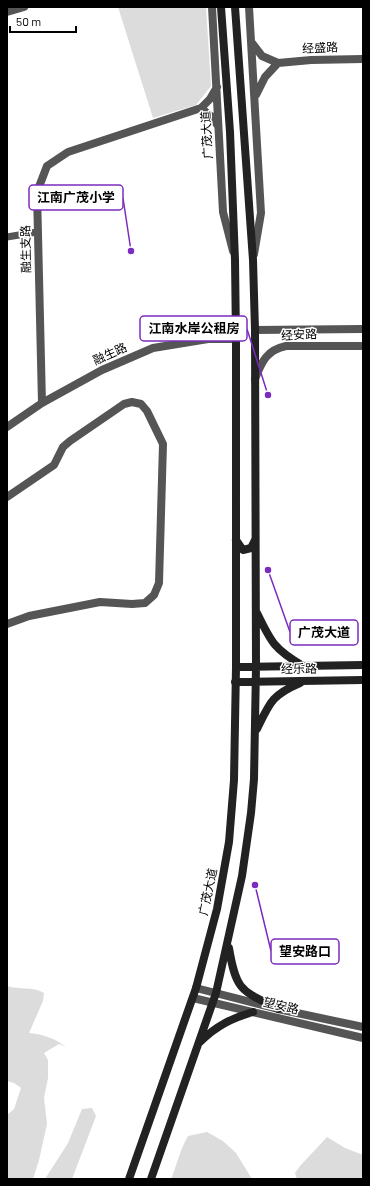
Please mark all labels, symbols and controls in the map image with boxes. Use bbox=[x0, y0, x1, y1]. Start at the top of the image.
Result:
scale bar bbox=[10, 8, 76, 34]
text: 50 m bbox=[16, 14, 41, 28]
street label: 经盛路 bbox=[302, 39, 338, 55]
street label: 广茂大道 bbox=[198, 111, 214, 159]
callout: 江南广茂小学 bbox=[29, 185, 123, 210]
text: 江南广茂小学 bbox=[37, 189, 115, 205]
street label: 融生支路 bbox=[18, 225, 32, 273]
callout: 江南水岸公租房 bbox=[140, 316, 247, 341]
text: 江南水岸公租房 bbox=[148, 320, 240, 336]
street label: 经安路 bbox=[281, 326, 317, 342]
street label: 融生路 bbox=[90, 339, 129, 367]
callout: 广茂大道 bbox=[290, 620, 358, 645]
text: 广茂大道 bbox=[298, 624, 350, 640]
street label: 经乐路 bbox=[281, 661, 317, 675]
street label: 广茂大道 bbox=[195, 867, 219, 917]
callout: 望安路口 bbox=[271, 939, 339, 964]
text: 望安路口 bbox=[279, 943, 331, 959]
street label: 望安路 bbox=[262, 994, 300, 1016]

